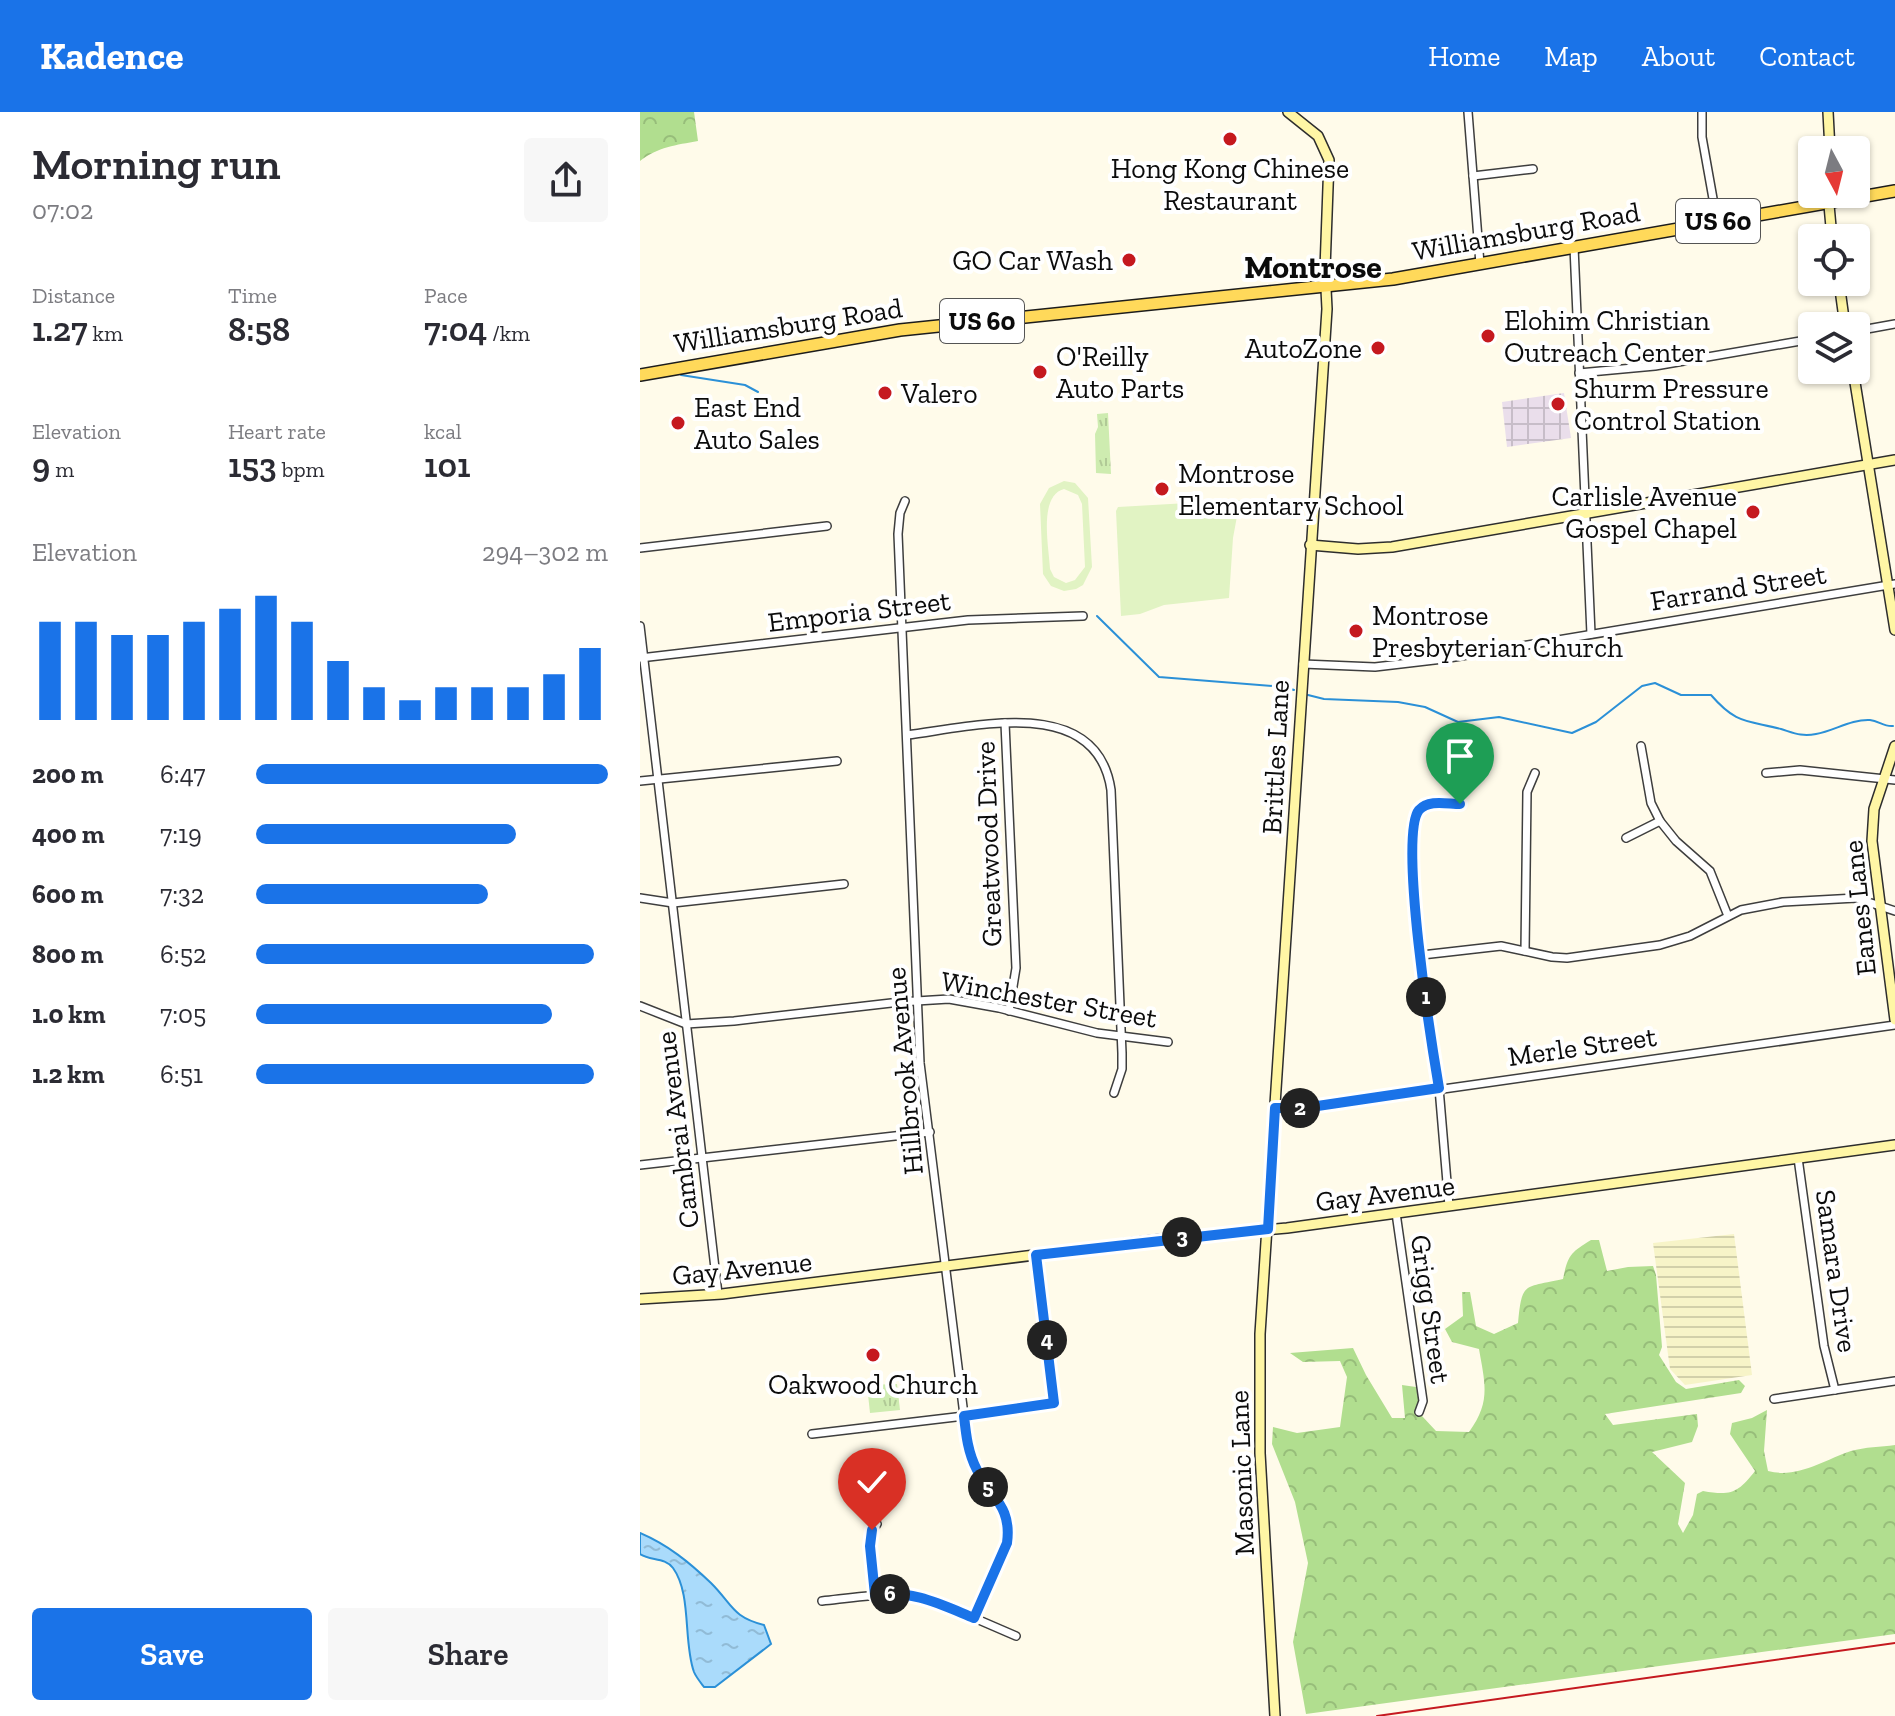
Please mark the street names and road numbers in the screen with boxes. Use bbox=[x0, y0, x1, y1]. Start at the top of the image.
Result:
street label: Williamsburg Road bbox=[1410, 195, 1642, 268]
road number: US 60 bbox=[1676, 199, 1760, 243]
street label: Williamsburg Road bbox=[672, 291, 905, 360]
road number: US 60 bbox=[940, 299, 1024, 343]
street label: Farrand Street bbox=[1648, 557, 1829, 618]
street label: Emporia Street bbox=[766, 584, 953, 639]
street label: Brittles Lane bbox=[1255, 679, 1296, 835]
street label: Greatwood Drive bbox=[968, 741, 1009, 947]
street label: Eanes Lane bbox=[1836, 839, 1883, 977]
street label: Winchester Street bbox=[938, 964, 1160, 1035]
street label: Hillbrook Avenue bbox=[879, 966, 930, 1176]
street label: Merle Street bbox=[1506, 1020, 1659, 1073]
street label: Cambrai Avenue bbox=[649, 1030, 706, 1230]
street label: Gay Avenue bbox=[1314, 1169, 1457, 1218]
street label: Samara Drive bbox=[1809, 1188, 1864, 1354]
street label: Grigg Street bbox=[1404, 1233, 1457, 1386]
street label: Gay Avenue bbox=[671, 1245, 813, 1292]
street label: Masonic Lane bbox=[1222, 1390, 1261, 1556]

